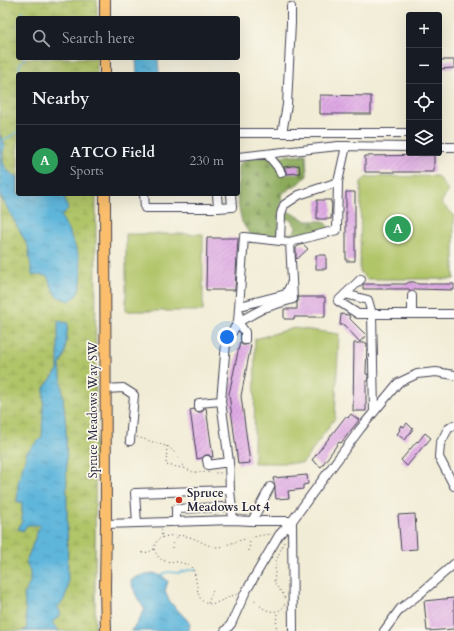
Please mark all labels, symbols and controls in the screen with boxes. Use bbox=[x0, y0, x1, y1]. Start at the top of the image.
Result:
map controls bbox=[406, 12, 442, 156]
button: + bbox=[406, 12, 442, 48]
search box bbox=[16, 16, 240, 60]
icon: search bbox=[30, 27, 52, 49]
text: Search here bbox=[62, 28, 135, 48]
button: − bbox=[406, 48, 442, 84]
button: locate bbox=[406, 84, 442, 120]
text: Nearby bbox=[32, 87, 89, 110]
button: layers bbox=[406, 120, 442, 156]
text: ATCO Field bbox=[70, 142, 155, 162]
text: A bbox=[40, 152, 50, 170]
text: 230 m bbox=[190, 152, 224, 170]
text: Sports bbox=[70, 162, 104, 180]
pin: A bbox=[385, 214, 411, 244]
your location bbox=[217, 327, 237, 347]
street label: Spruce Meadows Way SW bbox=[85, 341, 101, 478]
place label: Spruce Meadows Lot 4 bbox=[187, 485, 270, 515]
marker: Spruce Meadows Lot 4 bbox=[174, 495, 184, 505]

